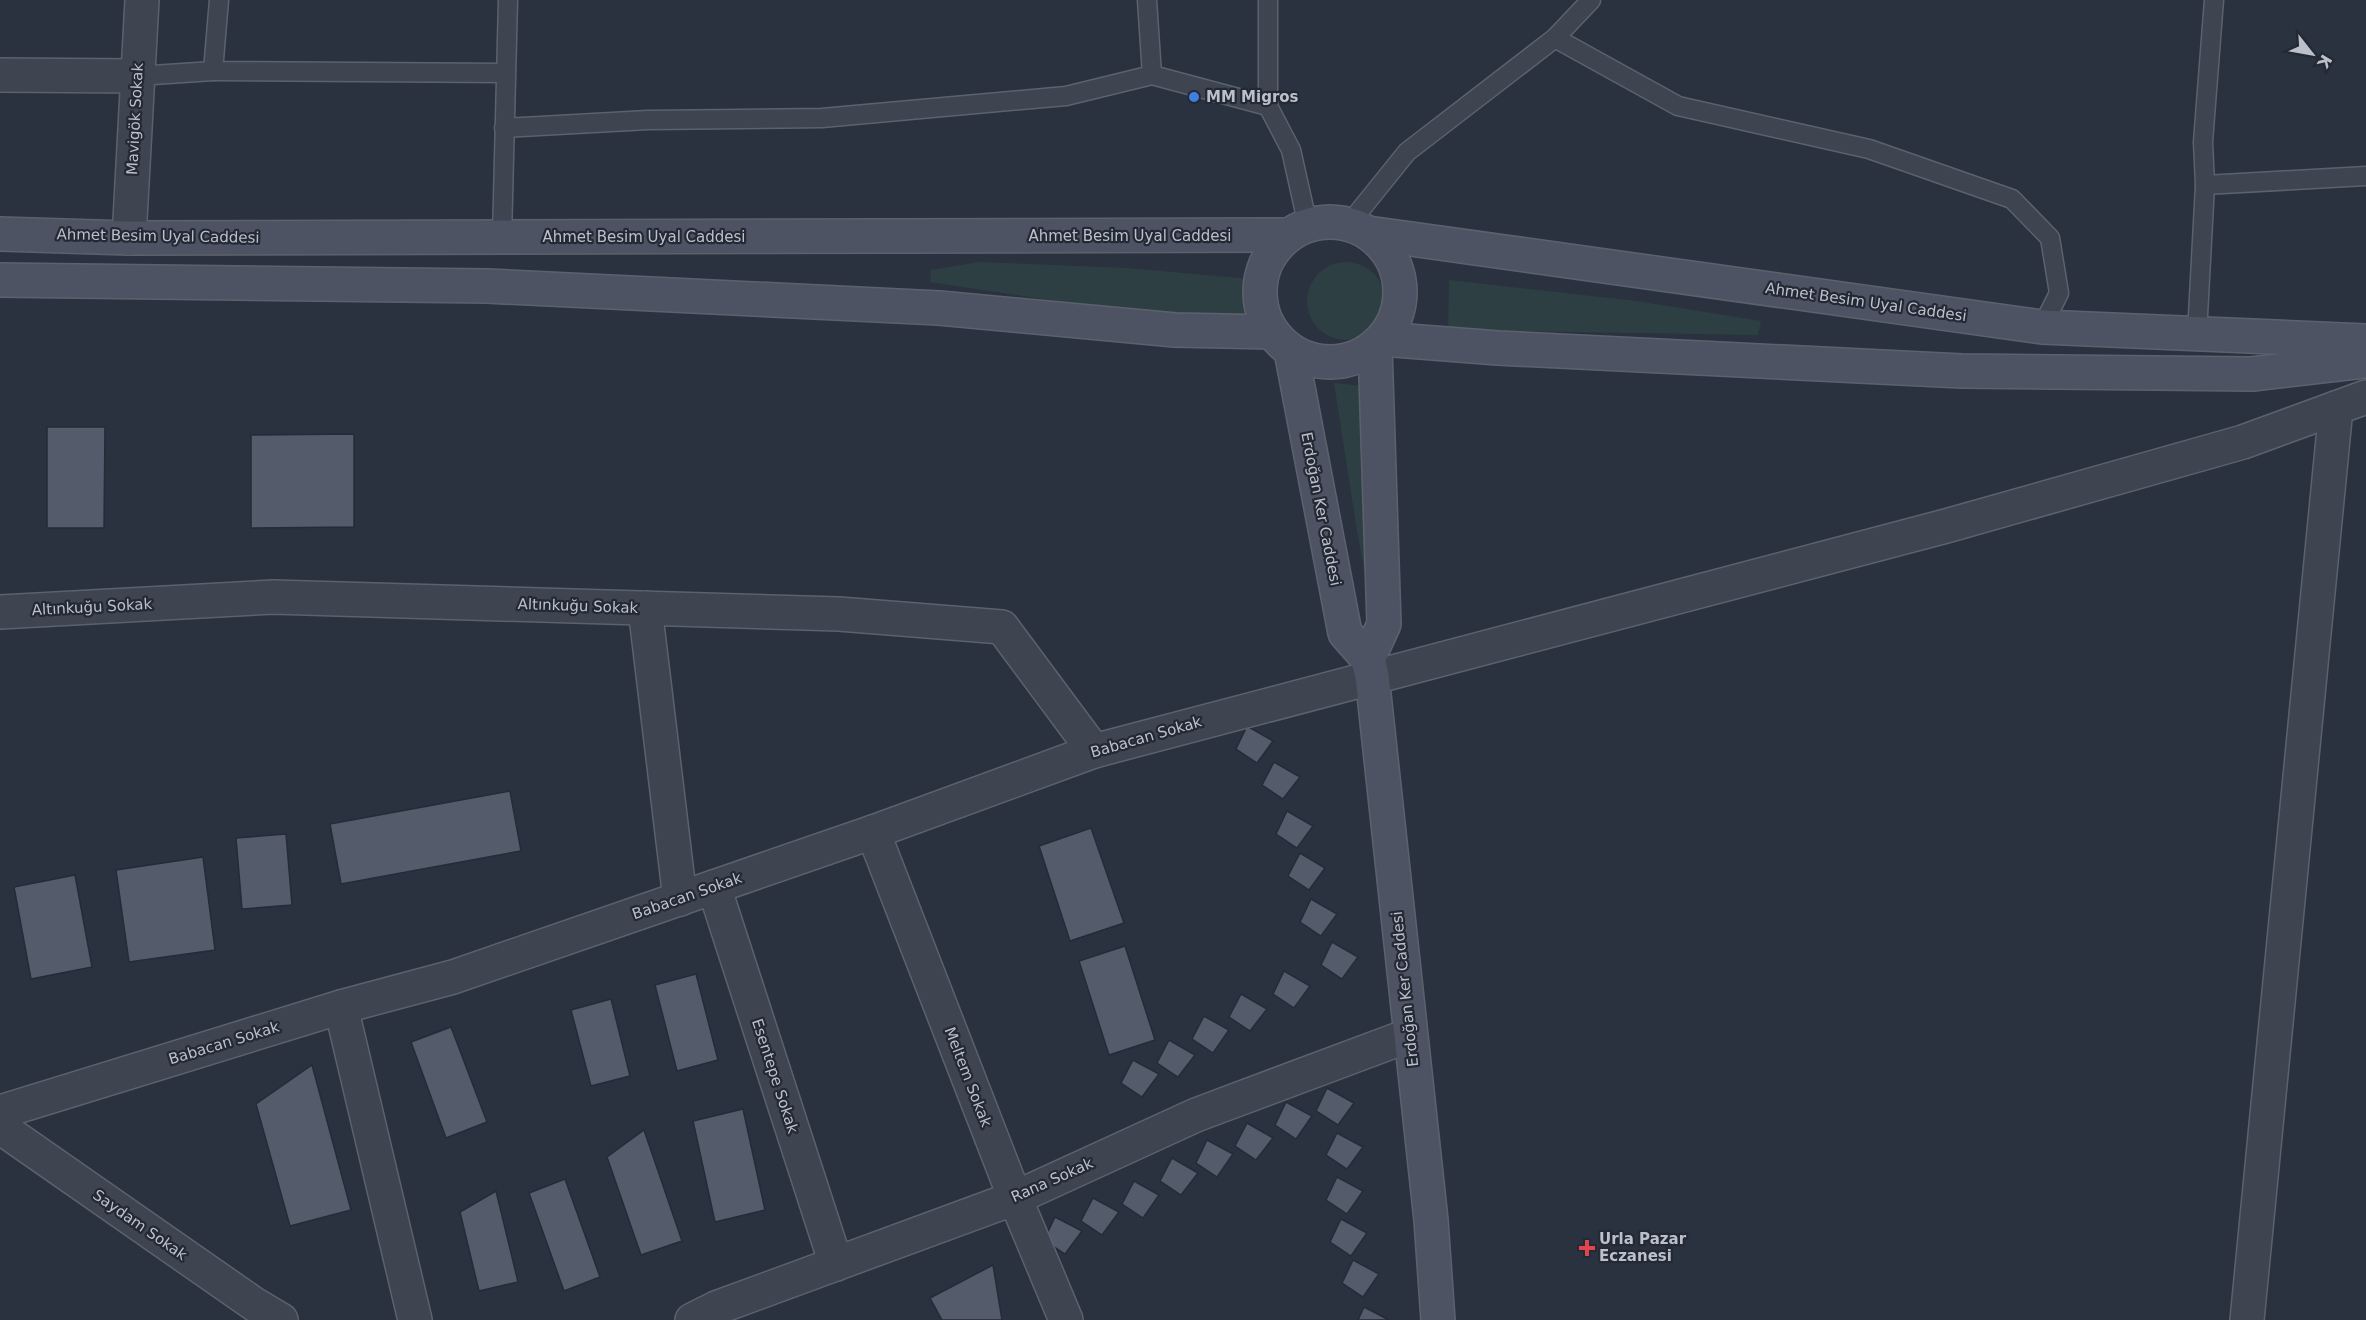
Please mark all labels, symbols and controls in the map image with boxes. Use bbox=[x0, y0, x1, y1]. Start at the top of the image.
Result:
north arrow bbox=[2282, 24, 2342, 84]
text: K bbox=[2313, 51, 2336, 72]
street label: Mavigök Sokak bbox=[123, 62, 147, 176]
place label: MM Migros bbox=[1206, 88, 1299, 106]
marker: MM Migros bbox=[1187, 90, 1201, 104]
street label: Ahmet Besim Uyal Caddesi bbox=[56, 225, 260, 247]
street label: Ahmet Besim Uyal Caddesi bbox=[1028, 227, 1232, 245]
street label: Ahmet Besim Uyal Caddesi bbox=[542, 228, 746, 246]
street label: Ahmet Besim Uyal Caddesi bbox=[1764, 279, 1968, 325]
street label: Erdoğan Ker Caddesi bbox=[1297, 431, 1345, 587]
street label: Altınkuğu Sokak bbox=[31, 595, 153, 619]
street label: Altınkuğu Sokak bbox=[517, 595, 639, 617]
street label: Babacan Sokak bbox=[1088, 712, 1204, 761]
street label: Babacan Sokak bbox=[630, 869, 745, 923]
street label: Erdoğan Ker Caddesi bbox=[1388, 910, 1422, 1068]
street label: Esentepe Sokak bbox=[748, 1016, 802, 1136]
street label: Babacan Sokak bbox=[166, 1018, 282, 1068]
street label: Meltem Sokak bbox=[941, 1024, 995, 1130]
street label: Rana Sokak bbox=[1008, 1154, 1096, 1206]
street label: Saydam Sokak bbox=[90, 1186, 191, 1264]
place label: Urla Pazar Eczanesi bbox=[1599, 1230, 1687, 1265]
marker: Urla Pazar Eczanesi bbox=[1580, 1241, 1594, 1255]

